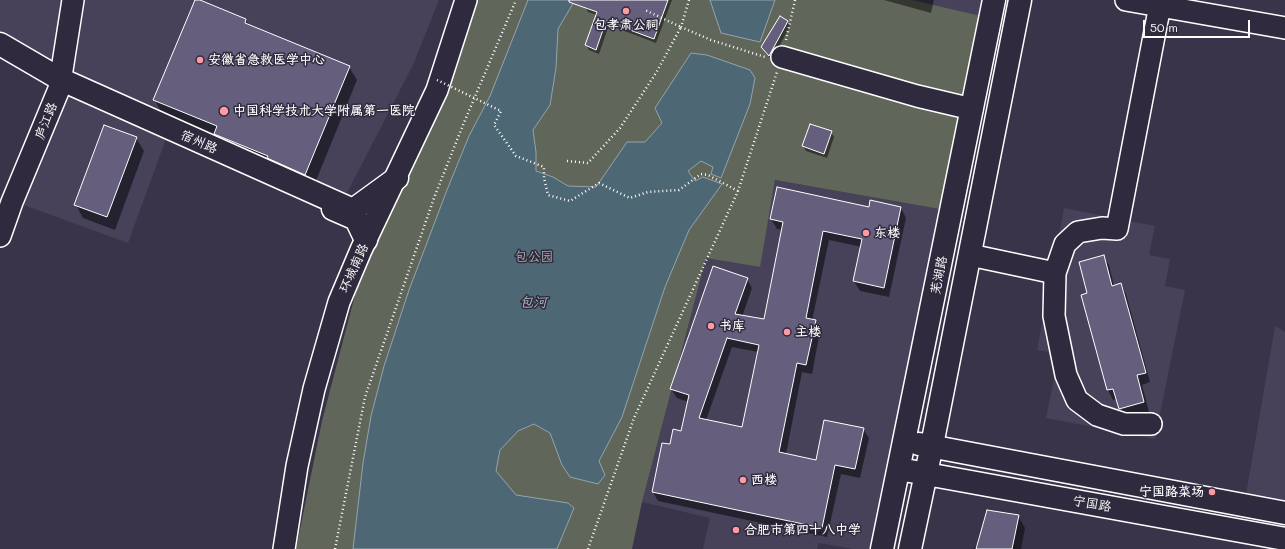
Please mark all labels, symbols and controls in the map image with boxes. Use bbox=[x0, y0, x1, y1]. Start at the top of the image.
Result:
marker: 包孝肃公祠 bbox=[621, 6, 631, 16]
scale bar bbox=[1145, 12, 1252, 38]
place label: 包孝肃公祠 bbox=[594, 17, 658, 33]
text: 50 m bbox=[1150, 19, 1178, 35]
place label: 安徽省急救医学中心 bbox=[208, 52, 325, 68]
marker: 安徽省急救医学中心 bbox=[195, 55, 205, 65]
street label: 庐江路 bbox=[31, 100, 61, 142]
place label: 中国科学技术大学附属第一医院 bbox=[233, 103, 415, 119]
marker: 中国科学技术大学附属第一医院 bbox=[218, 105, 230, 117]
street label: 宿州路 bbox=[178, 127, 220, 157]
place label: 东楼 bbox=[874, 225, 900, 241]
marker: 东楼 bbox=[861, 228, 871, 238]
street label: 环城南路 bbox=[336, 241, 372, 295]
park label: 包公园 bbox=[515, 249, 553, 265]
street label: 芜湖路 bbox=[928, 254, 950, 296]
water label: 包河 bbox=[519, 295, 547, 311]
place label: 书库 bbox=[719, 318, 745, 334]
marker: 书库 bbox=[706, 321, 716, 331]
place label: 主楼 bbox=[795, 324, 821, 340]
marker: 主楼 bbox=[782, 327, 792, 337]
place label: 西楼 bbox=[751, 472, 777, 488]
marker: 西楼 bbox=[738, 475, 748, 485]
place label: 宁国路菜场 bbox=[1139, 484, 1204, 500]
marker: 宁国路菜场 bbox=[1207, 487, 1217, 497]
street label: 宁国路 bbox=[1071, 493, 1113, 515]
place label: 合肥市第四十八中学 bbox=[744, 522, 861, 538]
marker: 合肥市第四十八中学 bbox=[731, 525, 741, 535]

